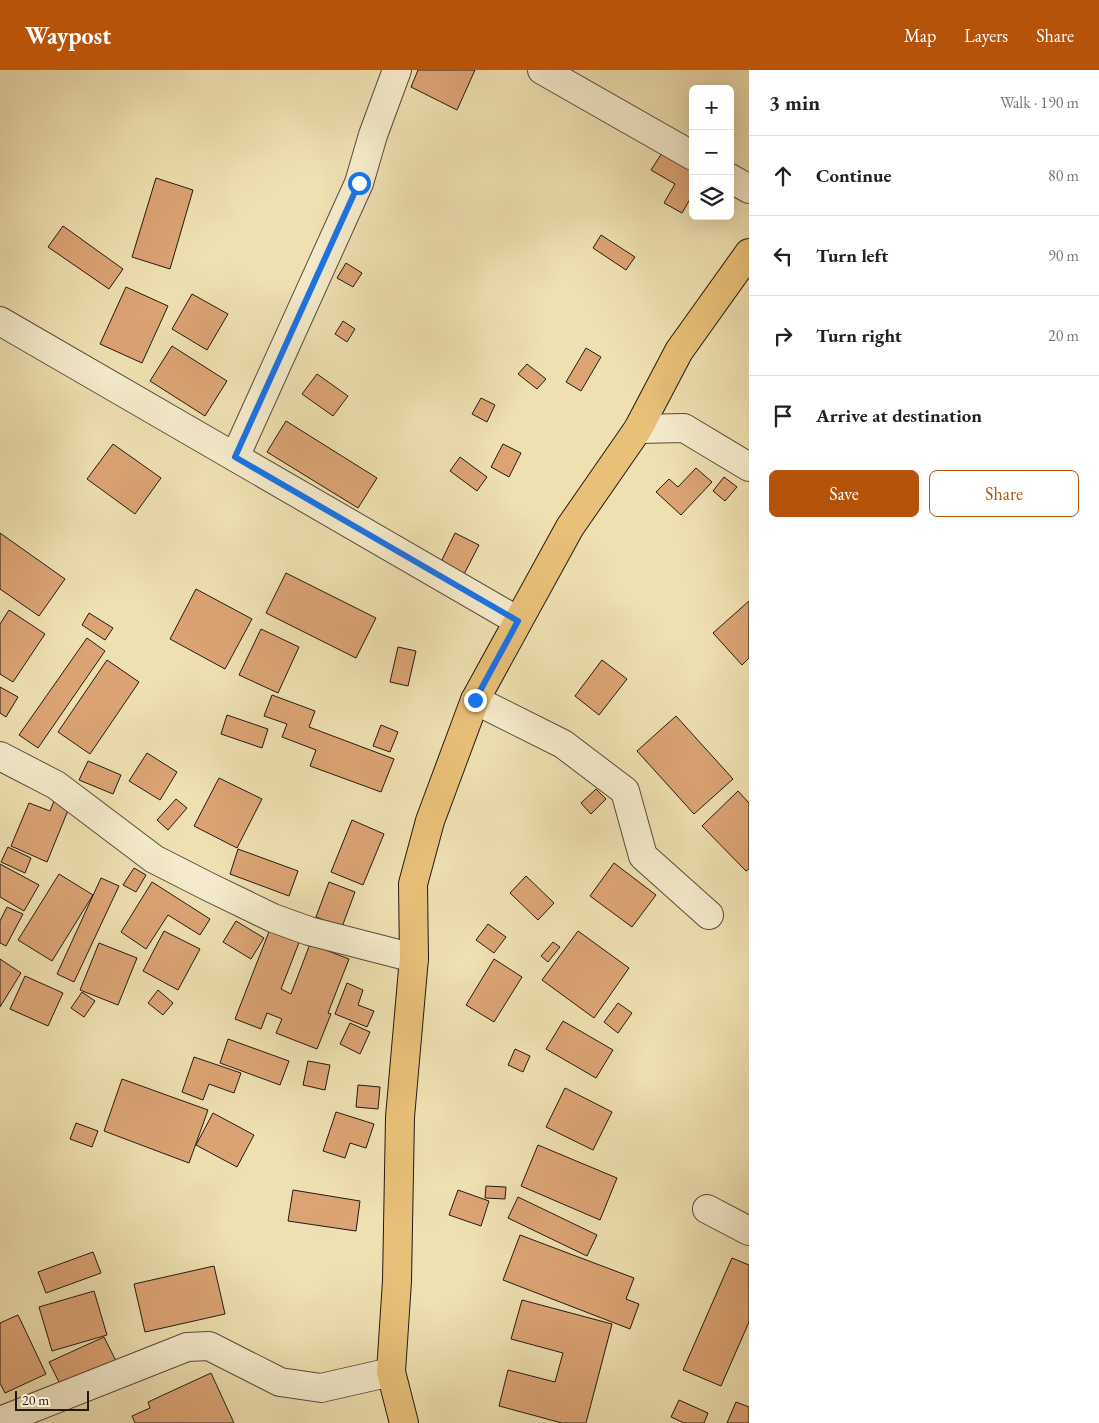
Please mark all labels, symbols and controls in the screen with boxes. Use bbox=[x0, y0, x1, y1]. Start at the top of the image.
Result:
text: Waypost bbox=[25, 20, 111, 51]
text: Map bbox=[904, 24, 936, 47]
text: Layers bbox=[964, 24, 1008, 47]
text: Share bbox=[1036, 24, 1074, 47]
map controls bbox=[689, 85, 734, 220]
button: + bbox=[689, 85, 734, 130]
text: 3 min bbox=[769, 89, 820, 116]
text: Walk · 190 m bbox=[1000, 92, 1079, 113]
button: − bbox=[689, 130, 734, 175]
icon: ahead bbox=[769, 162, 797, 190]
text: Continue bbox=[816, 163, 891, 188]
text: 80 m bbox=[1048, 165, 1079, 186]
route start bbox=[348, 172, 371, 195]
button: layers bbox=[689, 175, 734, 220]
icon: left bbox=[769, 242, 797, 270]
text: Turn left bbox=[816, 243, 888, 268]
text: 90 m bbox=[1048, 245, 1079, 266]
icon: right bbox=[769, 322, 797, 350]
text: Turn right bbox=[816, 323, 902, 348]
text: 20 m bbox=[1048, 325, 1079, 346]
icon: arrive bbox=[769, 402, 797, 430]
text: Arrive at destination bbox=[816, 403, 982, 428]
button: Save bbox=[769, 470, 919, 517]
button: Share bbox=[929, 470, 1079, 517]
route end bbox=[464, 689, 487, 712]
scale bar bbox=[15, 1388, 89, 1411]
text: 20 m bbox=[22, 1391, 49, 1409]

